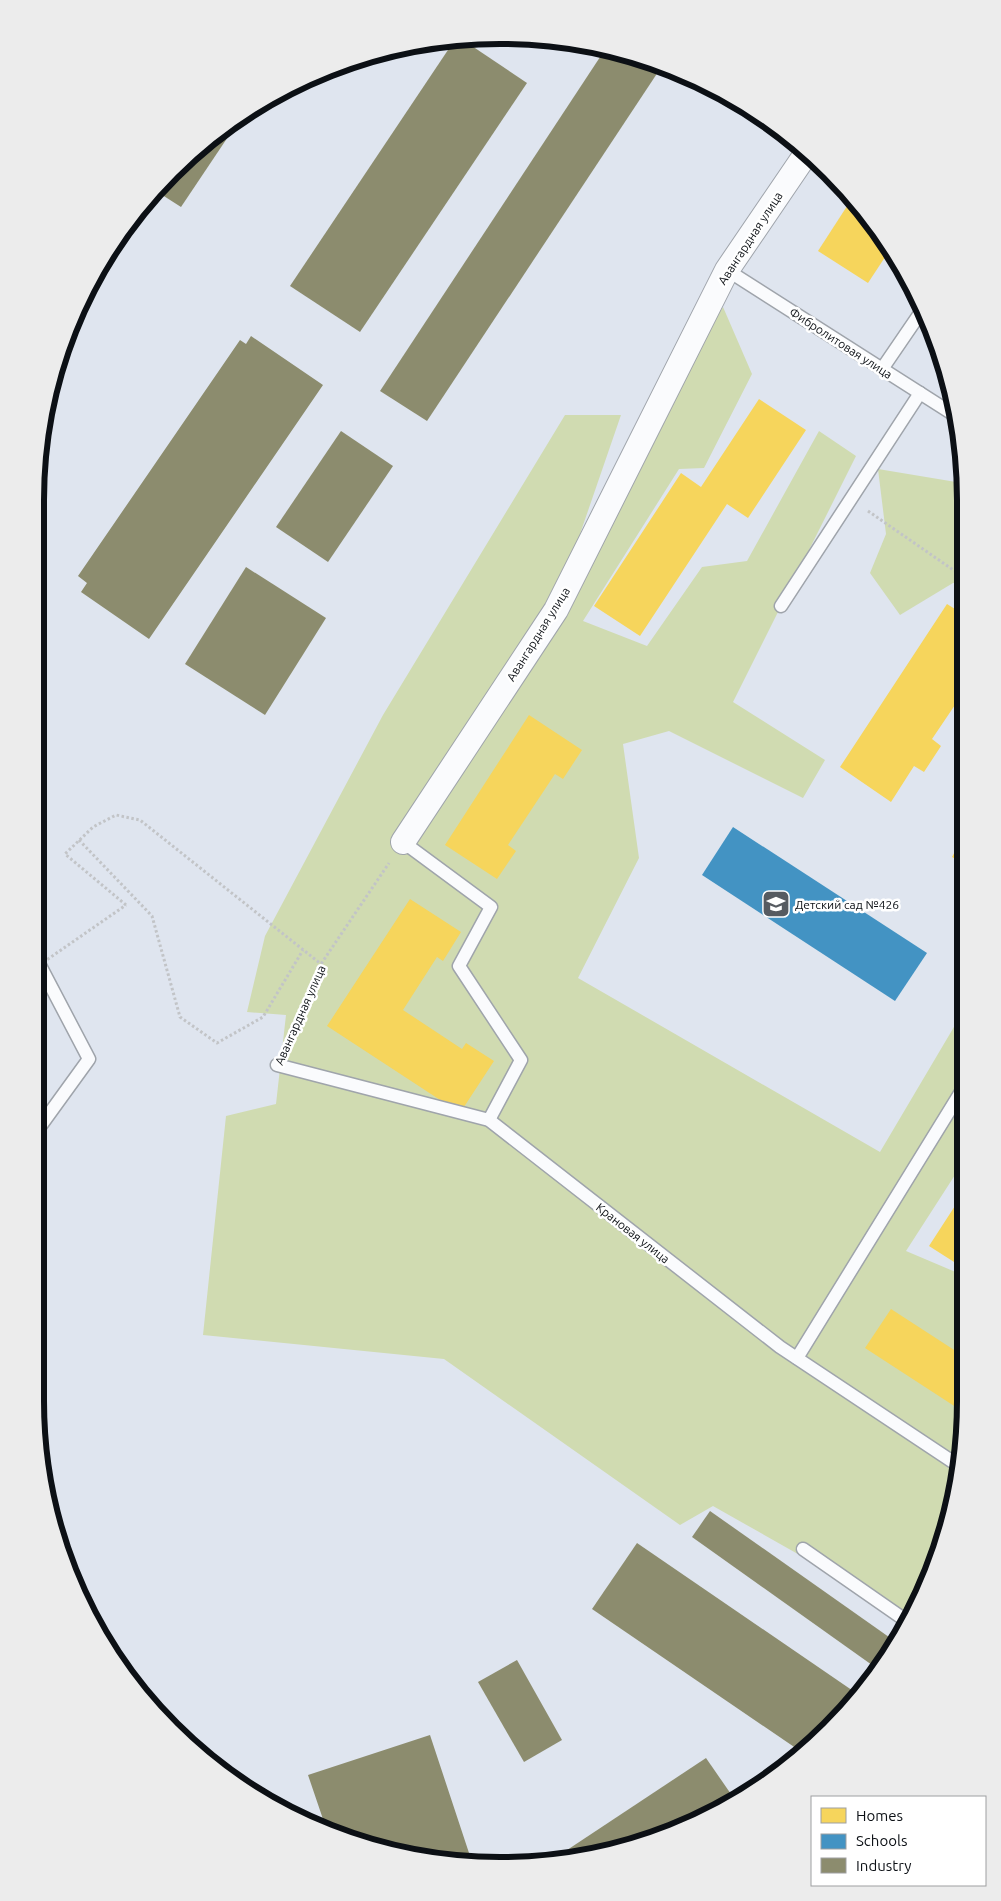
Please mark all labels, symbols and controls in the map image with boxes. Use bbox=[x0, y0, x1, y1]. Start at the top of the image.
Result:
street label: Авангардная улица bbox=[715, 189, 785, 287]
street label: Фибролитовая улица bbox=[787, 305, 895, 381]
street label: Авангардная улица bbox=[504, 585, 572, 683]
school or university icon: Детский сад №426 bbox=[761, 889, 791, 919]
place label: Детский сад №426 bbox=[795, 898, 899, 911]
street label: Авангардная улица bbox=[272, 963, 328, 1067]
street label: Крановая улица bbox=[594, 1200, 672, 1266]
legend bbox=[811, 1796, 986, 1886]
text: Homes bbox=[856, 1807, 903, 1824]
text: Schools bbox=[856, 1832, 907, 1849]
text: Industry bbox=[856, 1857, 911, 1874]

